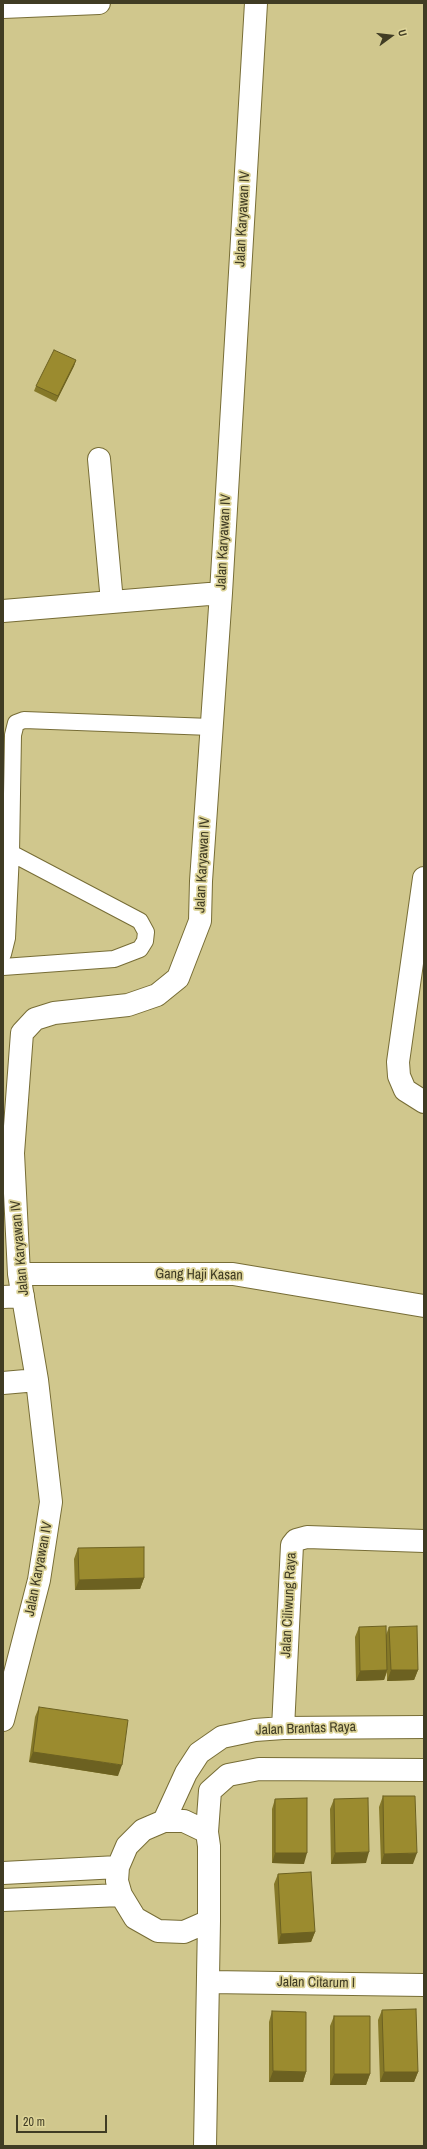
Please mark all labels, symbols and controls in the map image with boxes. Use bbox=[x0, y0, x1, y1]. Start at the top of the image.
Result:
north arrow bbox=[371, 16, 411, 56]
text: U bbox=[395, 28, 410, 38]
street label: Jalan Karyawan IV bbox=[232, 171, 254, 267]
street label: Jalan Karyawan IV bbox=[213, 494, 235, 590]
street label: Jalan Karyawan IV bbox=[192, 817, 214, 913]
street label: Jalan Karyawan IV bbox=[7, 1200, 33, 1296]
street label: Gang Haji Kasan bbox=[155, 1266, 243, 1284]
street label: Jalan Karyawan IV bbox=[22, 1520, 56, 1618]
street label: Jalan Ciliwung Raya bbox=[278, 1552, 300, 1658]
street label: Jalan Brantas Raya bbox=[256, 1719, 356, 1739]
street label: Jalan Citarum I bbox=[277, 1974, 355, 1992]
scale bar bbox=[18, 2107, 109, 2133]
text: 20 m bbox=[23, 2114, 45, 2130]

